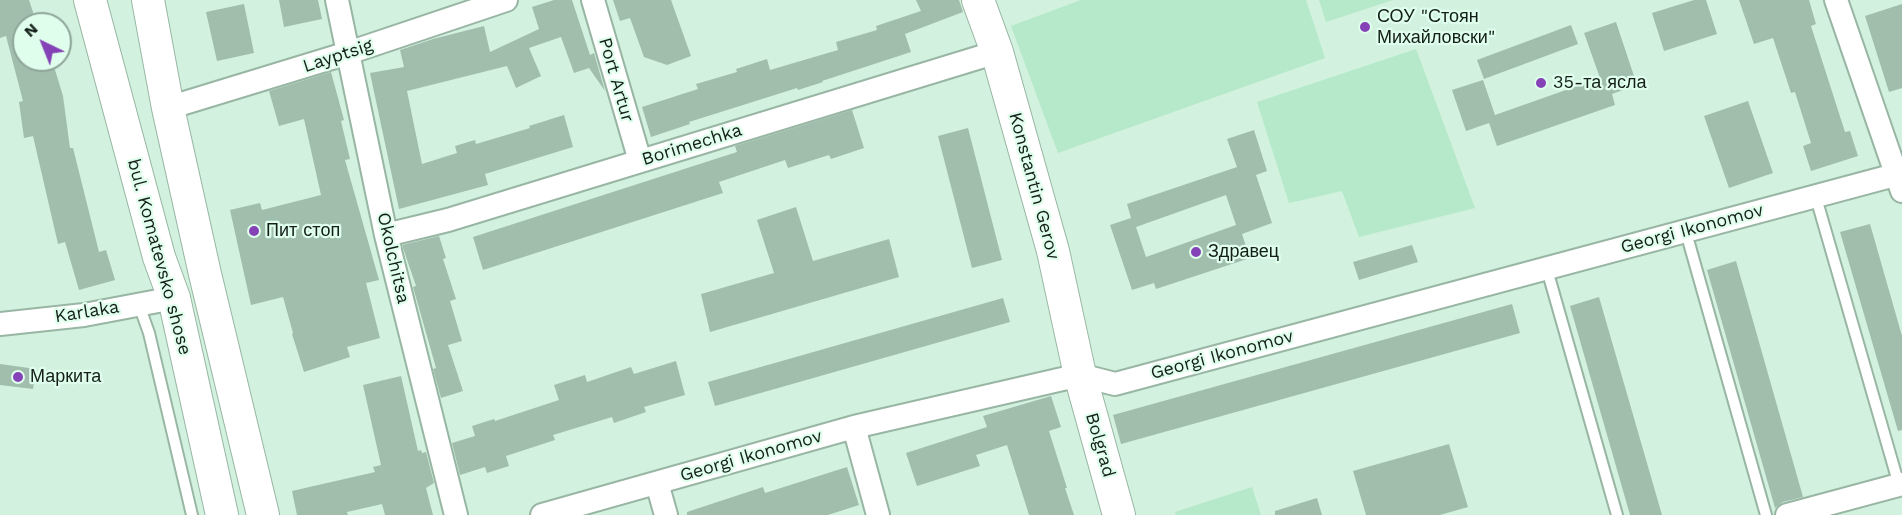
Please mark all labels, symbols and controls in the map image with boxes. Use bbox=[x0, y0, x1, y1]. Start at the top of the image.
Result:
place label: СОУ "Стоян Михайловски" bbox=[1377, 6, 1495, 48]
north arrow bbox=[12, 12, 72, 72]
text: N bbox=[20, 19, 42, 41]
marker: СОУ "Стоян Михайловски" bbox=[1358, 20, 1372, 34]
street label: Layptsig bbox=[300, 35, 376, 77]
street label: Port Artur bbox=[594, 35, 638, 125]
place label: 35-та ясла bbox=[1553, 72, 1647, 94]
marker: 35-та ясла bbox=[1534, 76, 1548, 90]
street label: Konstantin Gerov bbox=[1004, 110, 1064, 262]
street label: Borimechka bbox=[639, 120, 745, 170]
street label: bul. Komatevsko shose bbox=[122, 157, 196, 357]
street label: Georgi Ikonomov bbox=[1618, 200, 1766, 258]
street label: Okolchitsa bbox=[372, 210, 414, 306]
place label: Пит стоп bbox=[266, 220, 340, 242]
marker: Пит стоп bbox=[247, 224, 261, 238]
place label: Здравец bbox=[1208, 241, 1279, 263]
marker: Здравец bbox=[1189, 245, 1203, 259]
street label: Karlaka bbox=[53, 296, 121, 328]
street label: Georgi Ikonomov bbox=[1148, 326, 1296, 384]
place label: Маркита bbox=[30, 366, 101, 388]
marker: Маркита bbox=[11, 370, 25, 384]
street label: Bolgrad bbox=[1080, 410, 1120, 480]
street label: Georgi Ikonomov bbox=[677, 425, 825, 487]

